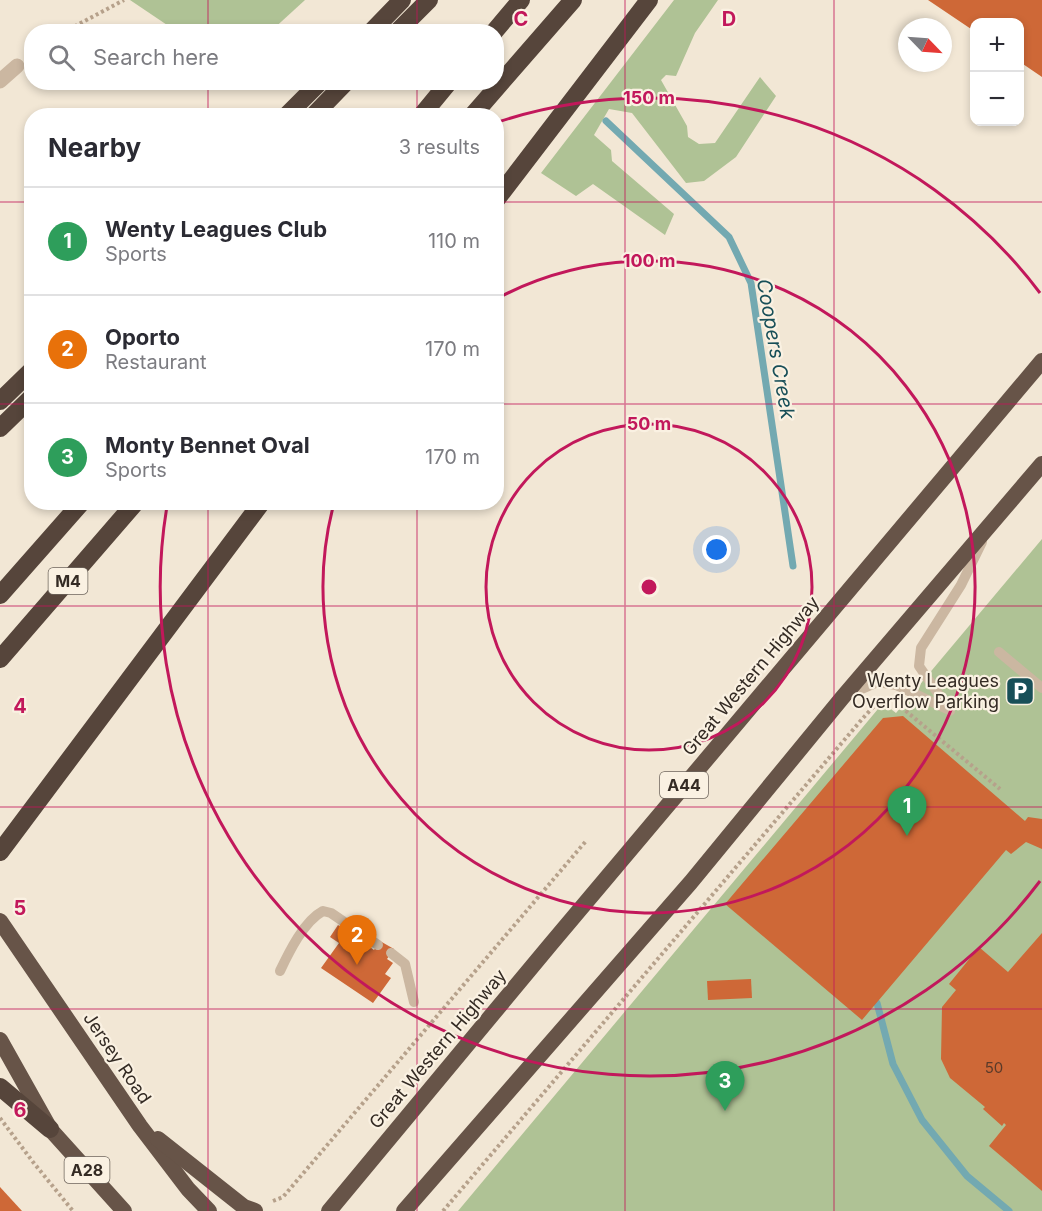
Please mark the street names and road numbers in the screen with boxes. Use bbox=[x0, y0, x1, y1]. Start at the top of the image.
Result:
road number: M4 bbox=[48, 568, 88, 594]
street label: Great Western Highway bbox=[678, 592, 823, 760]
road number: A44 bbox=[660, 772, 708, 798]
street label: Great Western Highway bbox=[365, 965, 510, 1133]
street label: Jersey Road bbox=[79, 1008, 156, 1107]
road number: A28 bbox=[64, 1157, 110, 1183]

